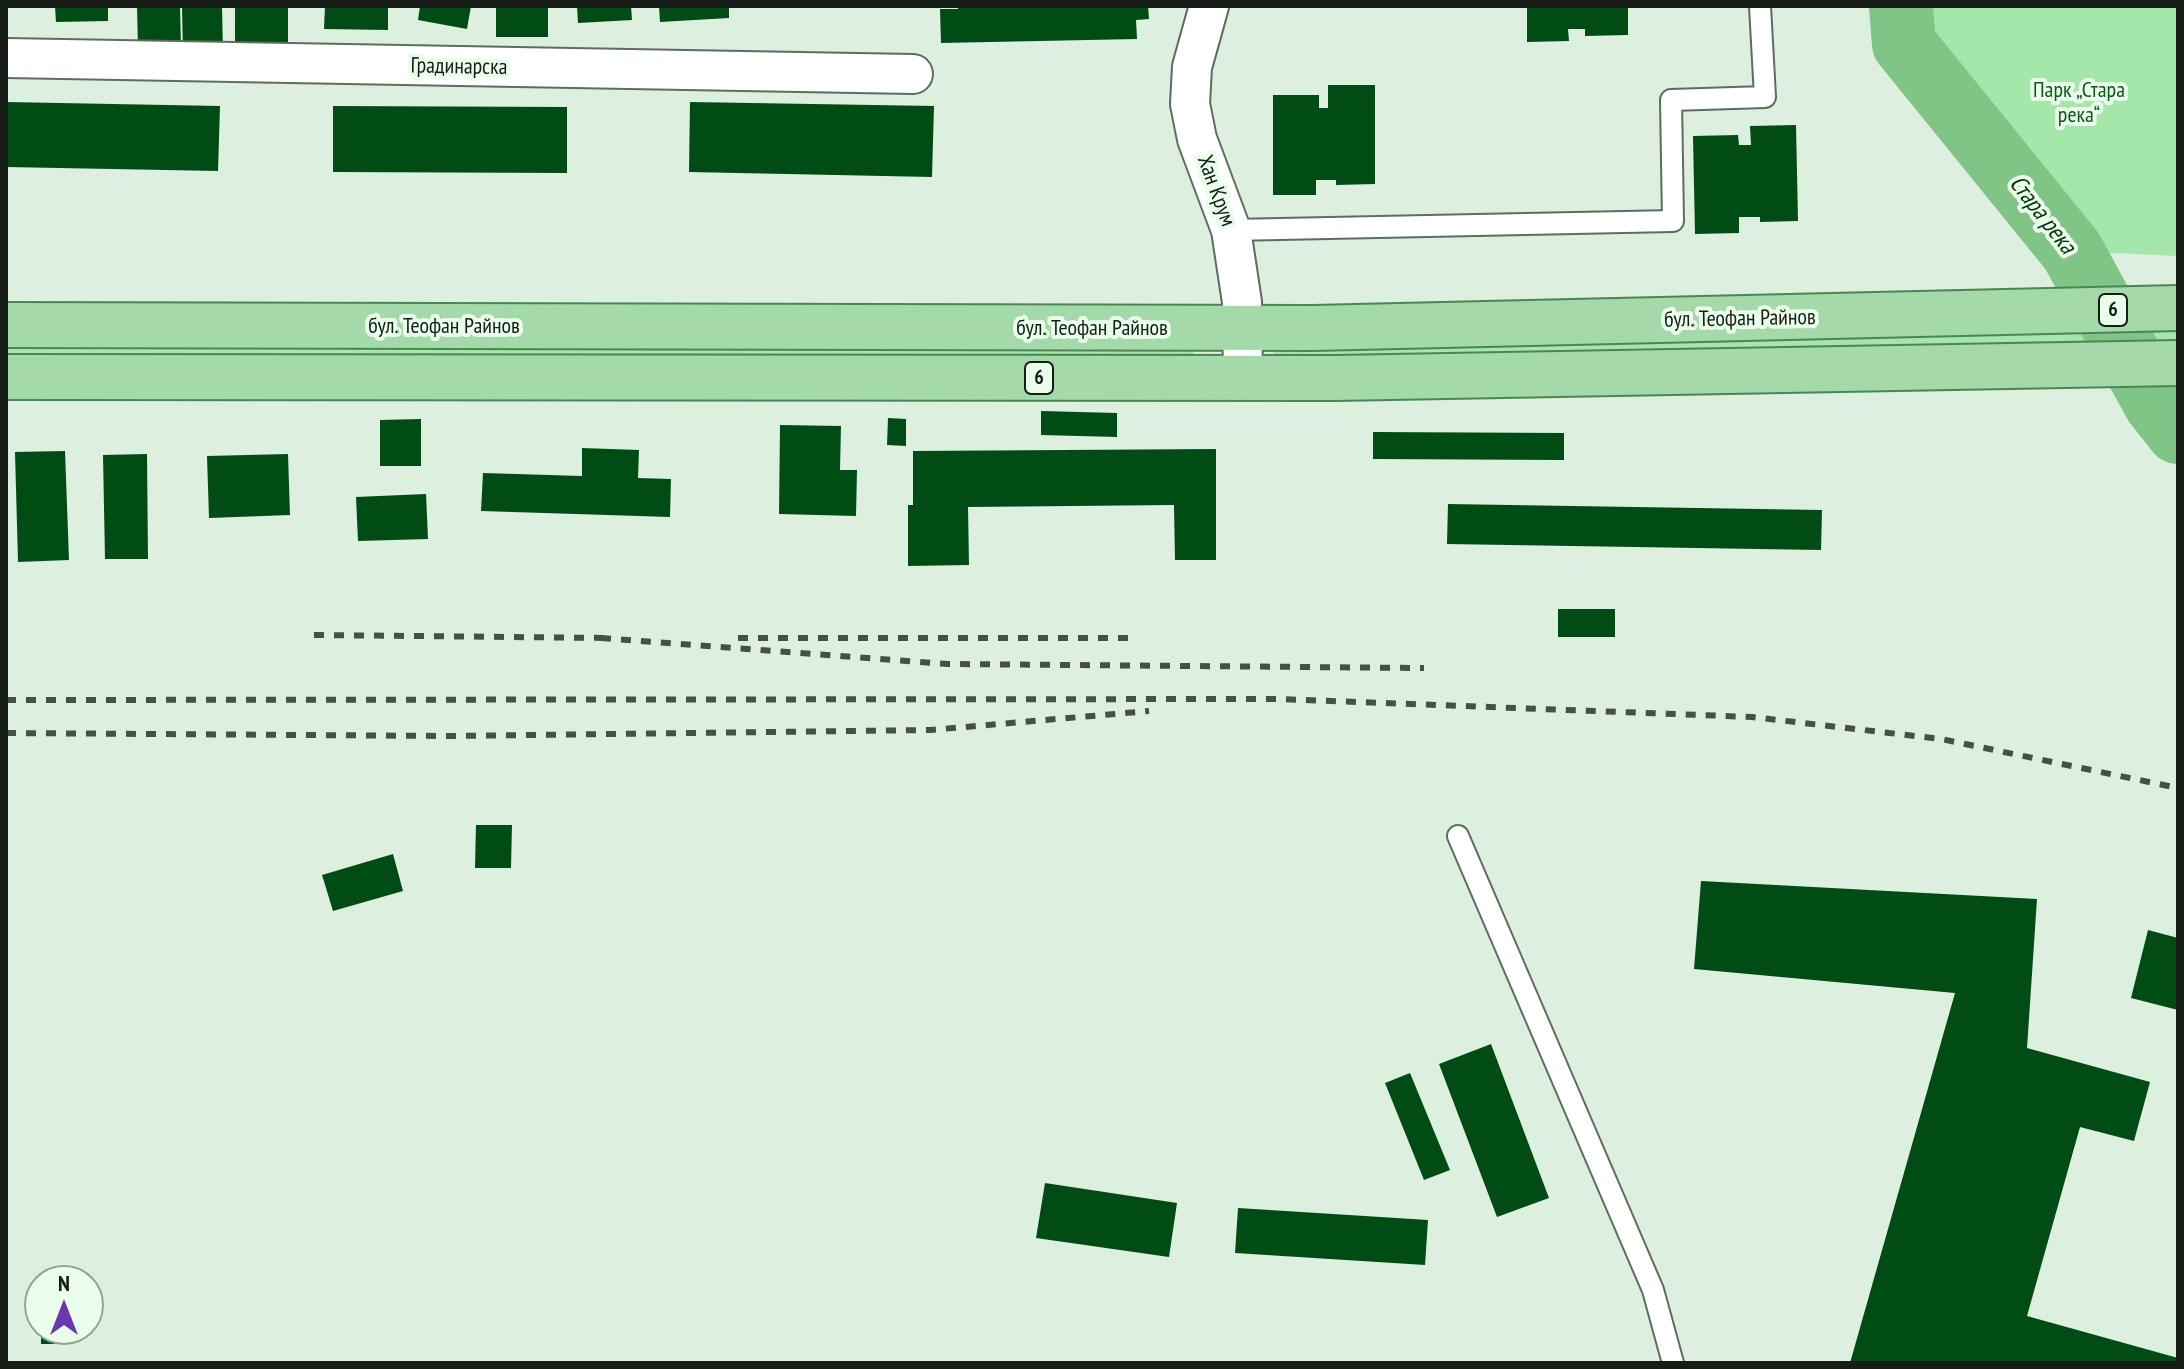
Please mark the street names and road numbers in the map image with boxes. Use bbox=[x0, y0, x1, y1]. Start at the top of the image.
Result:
street label: Градинарска bbox=[410, 53, 508, 81]
street label: Хан Крум bbox=[1191, 152, 1241, 230]
road number: 6 bbox=[2099, 294, 2127, 326]
street label: бул. Теофан Райнов bbox=[1664, 304, 1816, 334]
street label: бул. Теофан Райнов bbox=[368, 314, 520, 340]
street label: бул. Теофан Райнов bbox=[1016, 316, 1168, 342]
road number: 6 bbox=[1025, 362, 1053, 394]

